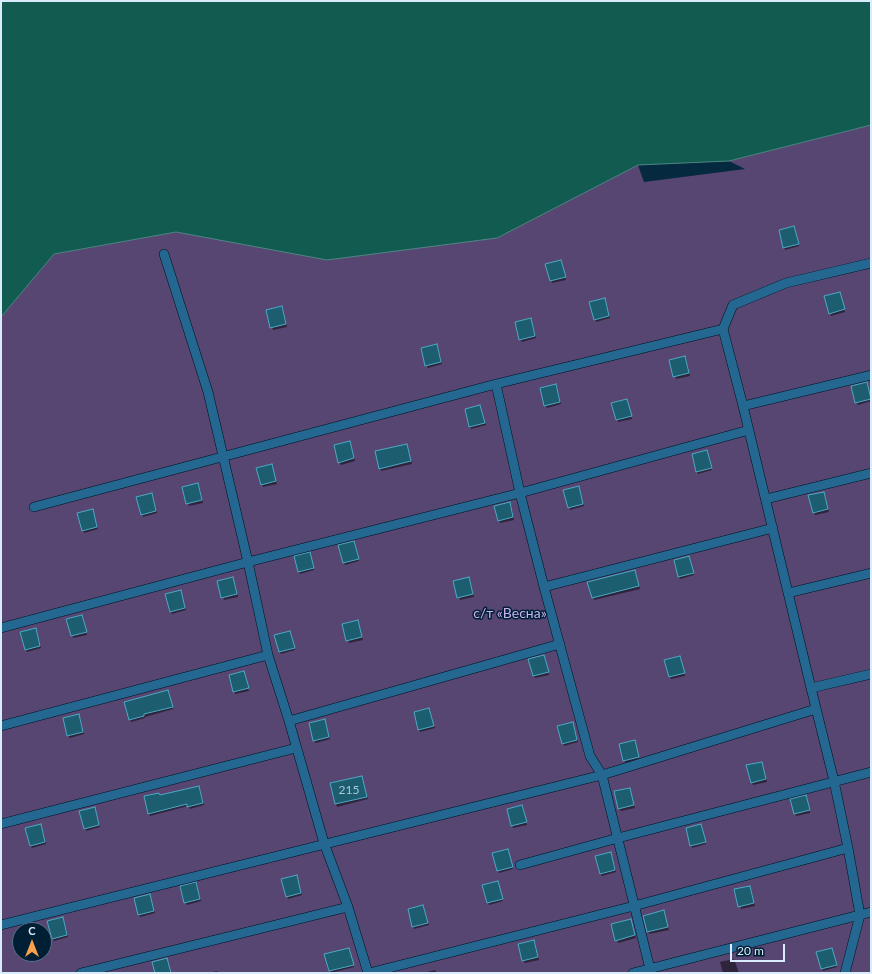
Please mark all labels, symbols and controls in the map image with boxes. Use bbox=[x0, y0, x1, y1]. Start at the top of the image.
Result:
park label: с/т «Весна» bbox=[473, 605, 547, 621]
house number: 215 bbox=[339, 783, 359, 797]
north arrow bbox=[12, 922, 52, 962]
text: С bbox=[28, 924, 36, 937]
scale bar bbox=[732, 936, 787, 962]
text: 20 m bbox=[737, 943, 764, 958]

